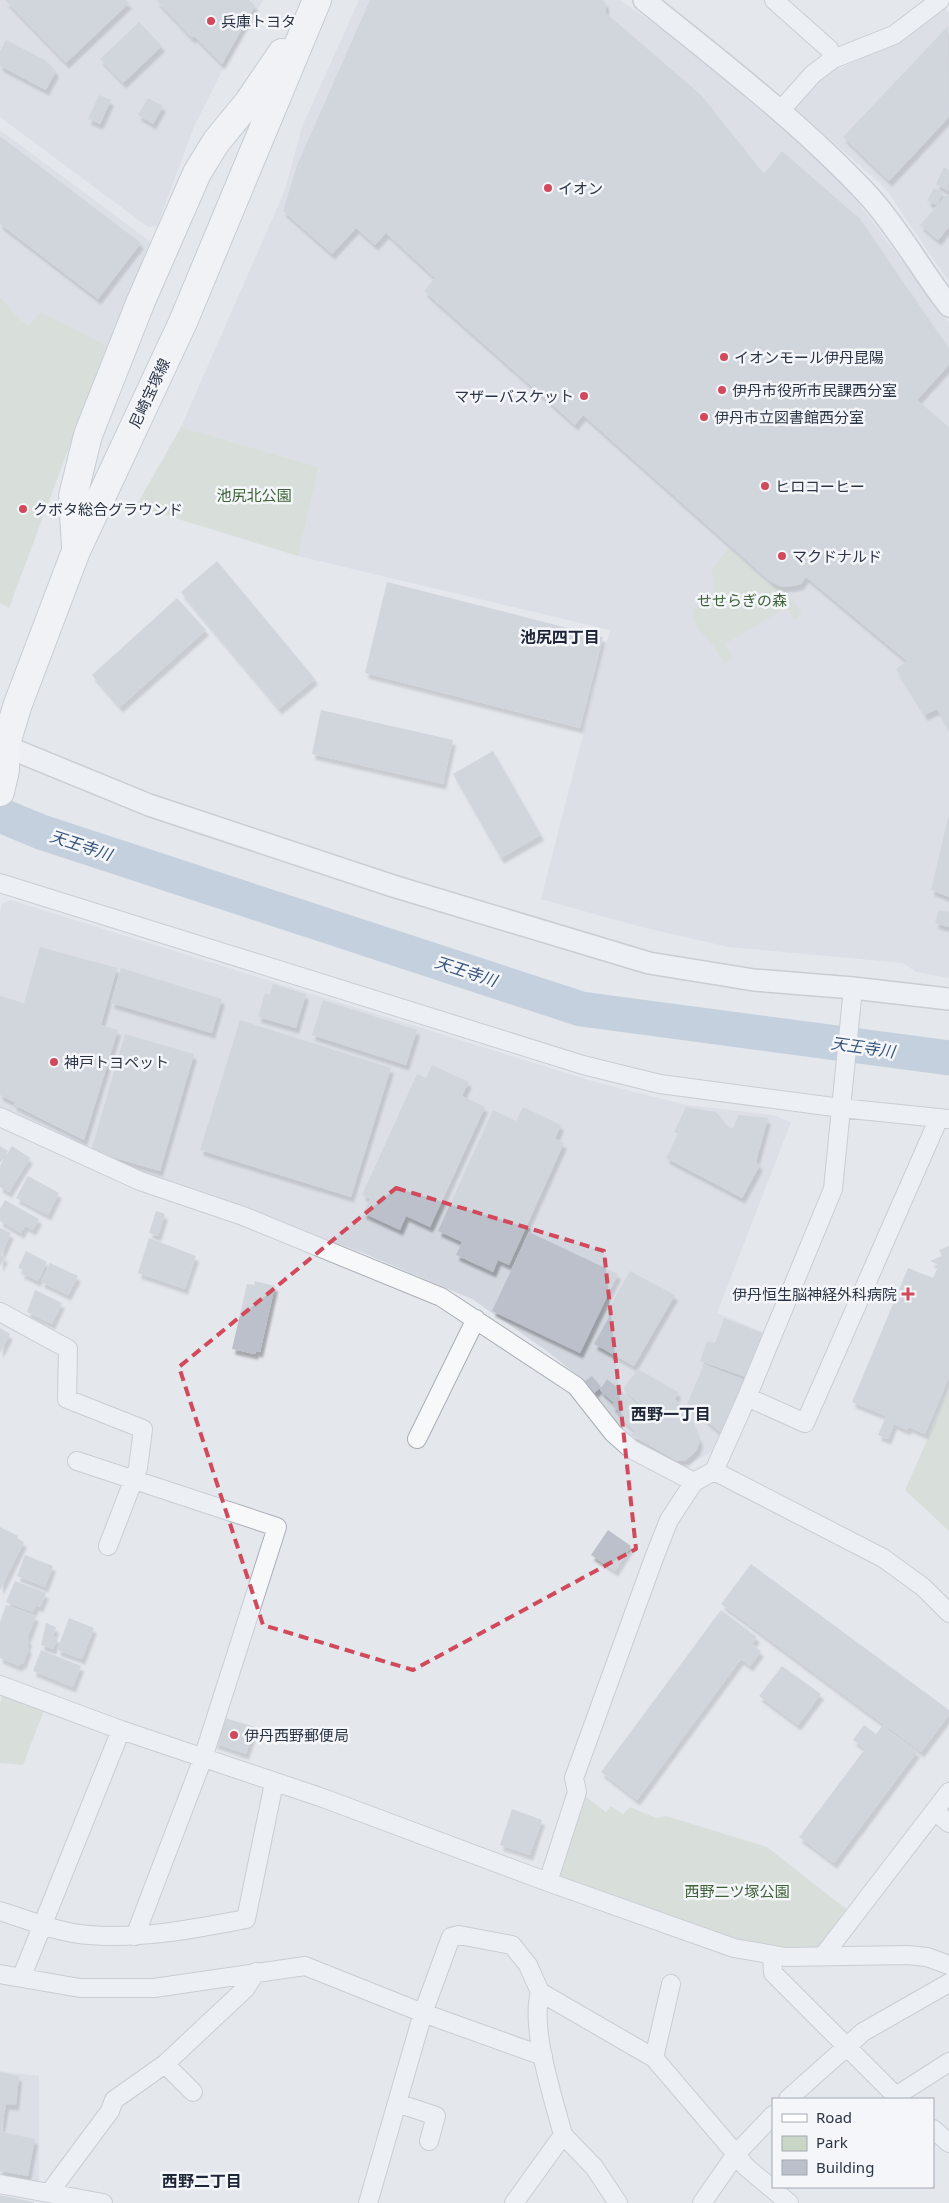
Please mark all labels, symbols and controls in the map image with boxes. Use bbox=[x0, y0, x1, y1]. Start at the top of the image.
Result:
place label: 兵庫トヨタ bbox=[221, 11, 296, 31]
marker: 兵庫トヨタ bbox=[205, 15, 217, 27]
place label: イオン bbox=[558, 178, 603, 198]
marker: イオン bbox=[542, 182, 554, 194]
place label: イオンモール伊丹昆陽 bbox=[734, 347, 884, 367]
marker: イオンモール伊丹昆陽 bbox=[718, 351, 730, 363]
street label: 尼崎宝塚線 bbox=[124, 355, 174, 431]
place label: 伊丹市役所市民課西分室 bbox=[732, 380, 897, 400]
marker: 伊丹市役所市民課西分室 bbox=[716, 384, 728, 396]
place label: マザーバスケット bbox=[454, 386, 574, 406]
marker: マザーバスケット bbox=[578, 390, 590, 402]
place label: 伊丹市立図書館西分室 bbox=[714, 407, 864, 427]
marker: 伊丹市立図書館西分室 bbox=[698, 411, 710, 423]
place label: ヒロコーヒー bbox=[775, 476, 865, 496]
marker: ヒロコーヒー bbox=[759, 480, 771, 492]
park label: 池尻北公園 bbox=[216, 485, 292, 505]
place label: クボタ総合グラウンド bbox=[33, 499, 183, 519]
marker: クボタ総合グラウンド bbox=[17, 503, 29, 515]
place label: マクドナルド bbox=[792, 546, 882, 566]
marker: マクドナルド bbox=[776, 550, 788, 562]
park label: せせらぎの森 bbox=[697, 590, 787, 610]
district label: 池尻四丁目 bbox=[520, 626, 600, 648]
water label: 天王寺川 bbox=[47, 825, 117, 866]
water label: 天王寺川 bbox=[432, 951, 502, 992]
water label: 天王寺川 bbox=[830, 1032, 898, 1063]
place label: 神戸トヨペット bbox=[64, 1052, 169, 1072]
marker: 神戸トヨペット bbox=[48, 1056, 60, 1068]
place label: 伊丹恒生脳神経外科病院 bbox=[732, 1284, 897, 1304]
marker: 伊丹恒生脳神経外科病院 bbox=[901, 1287, 915, 1301]
district label: 西野一丁目 bbox=[631, 1403, 711, 1425]
place label: 伊丹西野郵便局 bbox=[244, 1725, 349, 1745]
marker: 伊丹西野郵便局 bbox=[228, 1729, 240, 1741]
park label: 西野二ツ塚公園 bbox=[684, 1881, 790, 1901]
legend bbox=[772, 2098, 934, 2188]
text: Road bbox=[816, 2107, 852, 2127]
text: Park bbox=[816, 2132, 848, 2152]
text: Building bbox=[816, 2157, 874, 2177]
district label: 西野二丁目 bbox=[162, 2170, 242, 2192]

